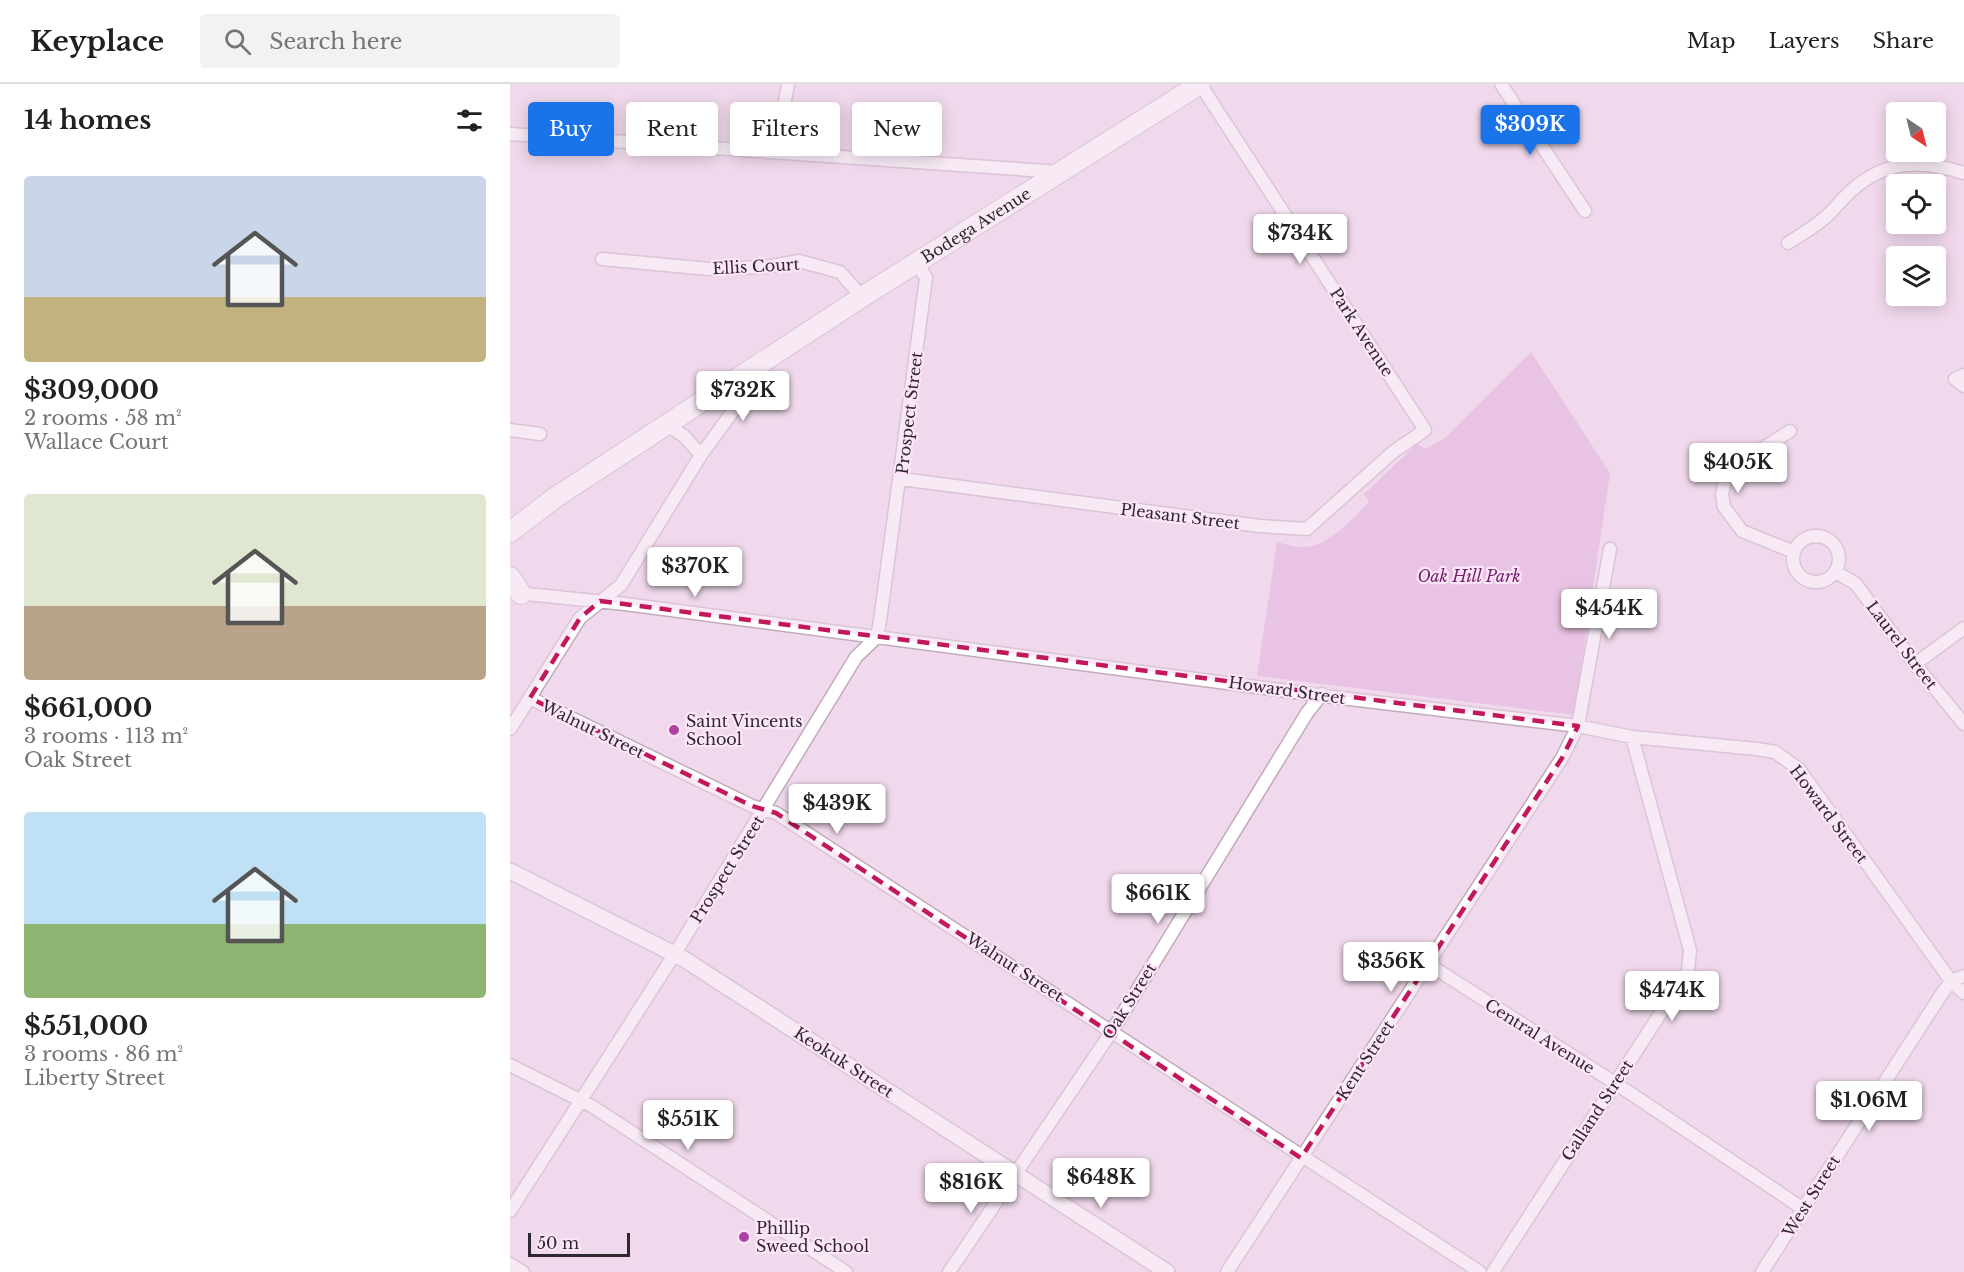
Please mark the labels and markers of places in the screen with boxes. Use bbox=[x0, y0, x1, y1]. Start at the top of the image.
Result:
pin: $309K bbox=[1488, 105, 1572, 156]
pin: $734K bbox=[1258, 214, 1342, 265]
pin: $732K bbox=[701, 371, 785, 422]
pin: $405K bbox=[1696, 443, 1780, 494]
pin: $370K bbox=[653, 547, 737, 598]
pin: $454K bbox=[1567, 589, 1651, 640]
place label: Saint Vincents School bbox=[686, 711, 803, 749]
marker: Saint Vincents School bbox=[667, 723, 681, 737]
pin: $439K bbox=[795, 784, 879, 835]
pin: $661K bbox=[1116, 874, 1200, 925]
pin: $356K bbox=[1349, 942, 1433, 993]
pin: $474K bbox=[1630, 971, 1714, 1022]
pin: $1.06M bbox=[1820, 1081, 1918, 1132]
pin: $551K bbox=[646, 1100, 730, 1151]
pin: $648K bbox=[1059, 1158, 1143, 1209]
pin: $816K bbox=[929, 1163, 1013, 1214]
place label: Phillip Sweed School bbox=[756, 1218, 869, 1256]
marker: Phillip Sweed School bbox=[737, 1230, 751, 1244]

